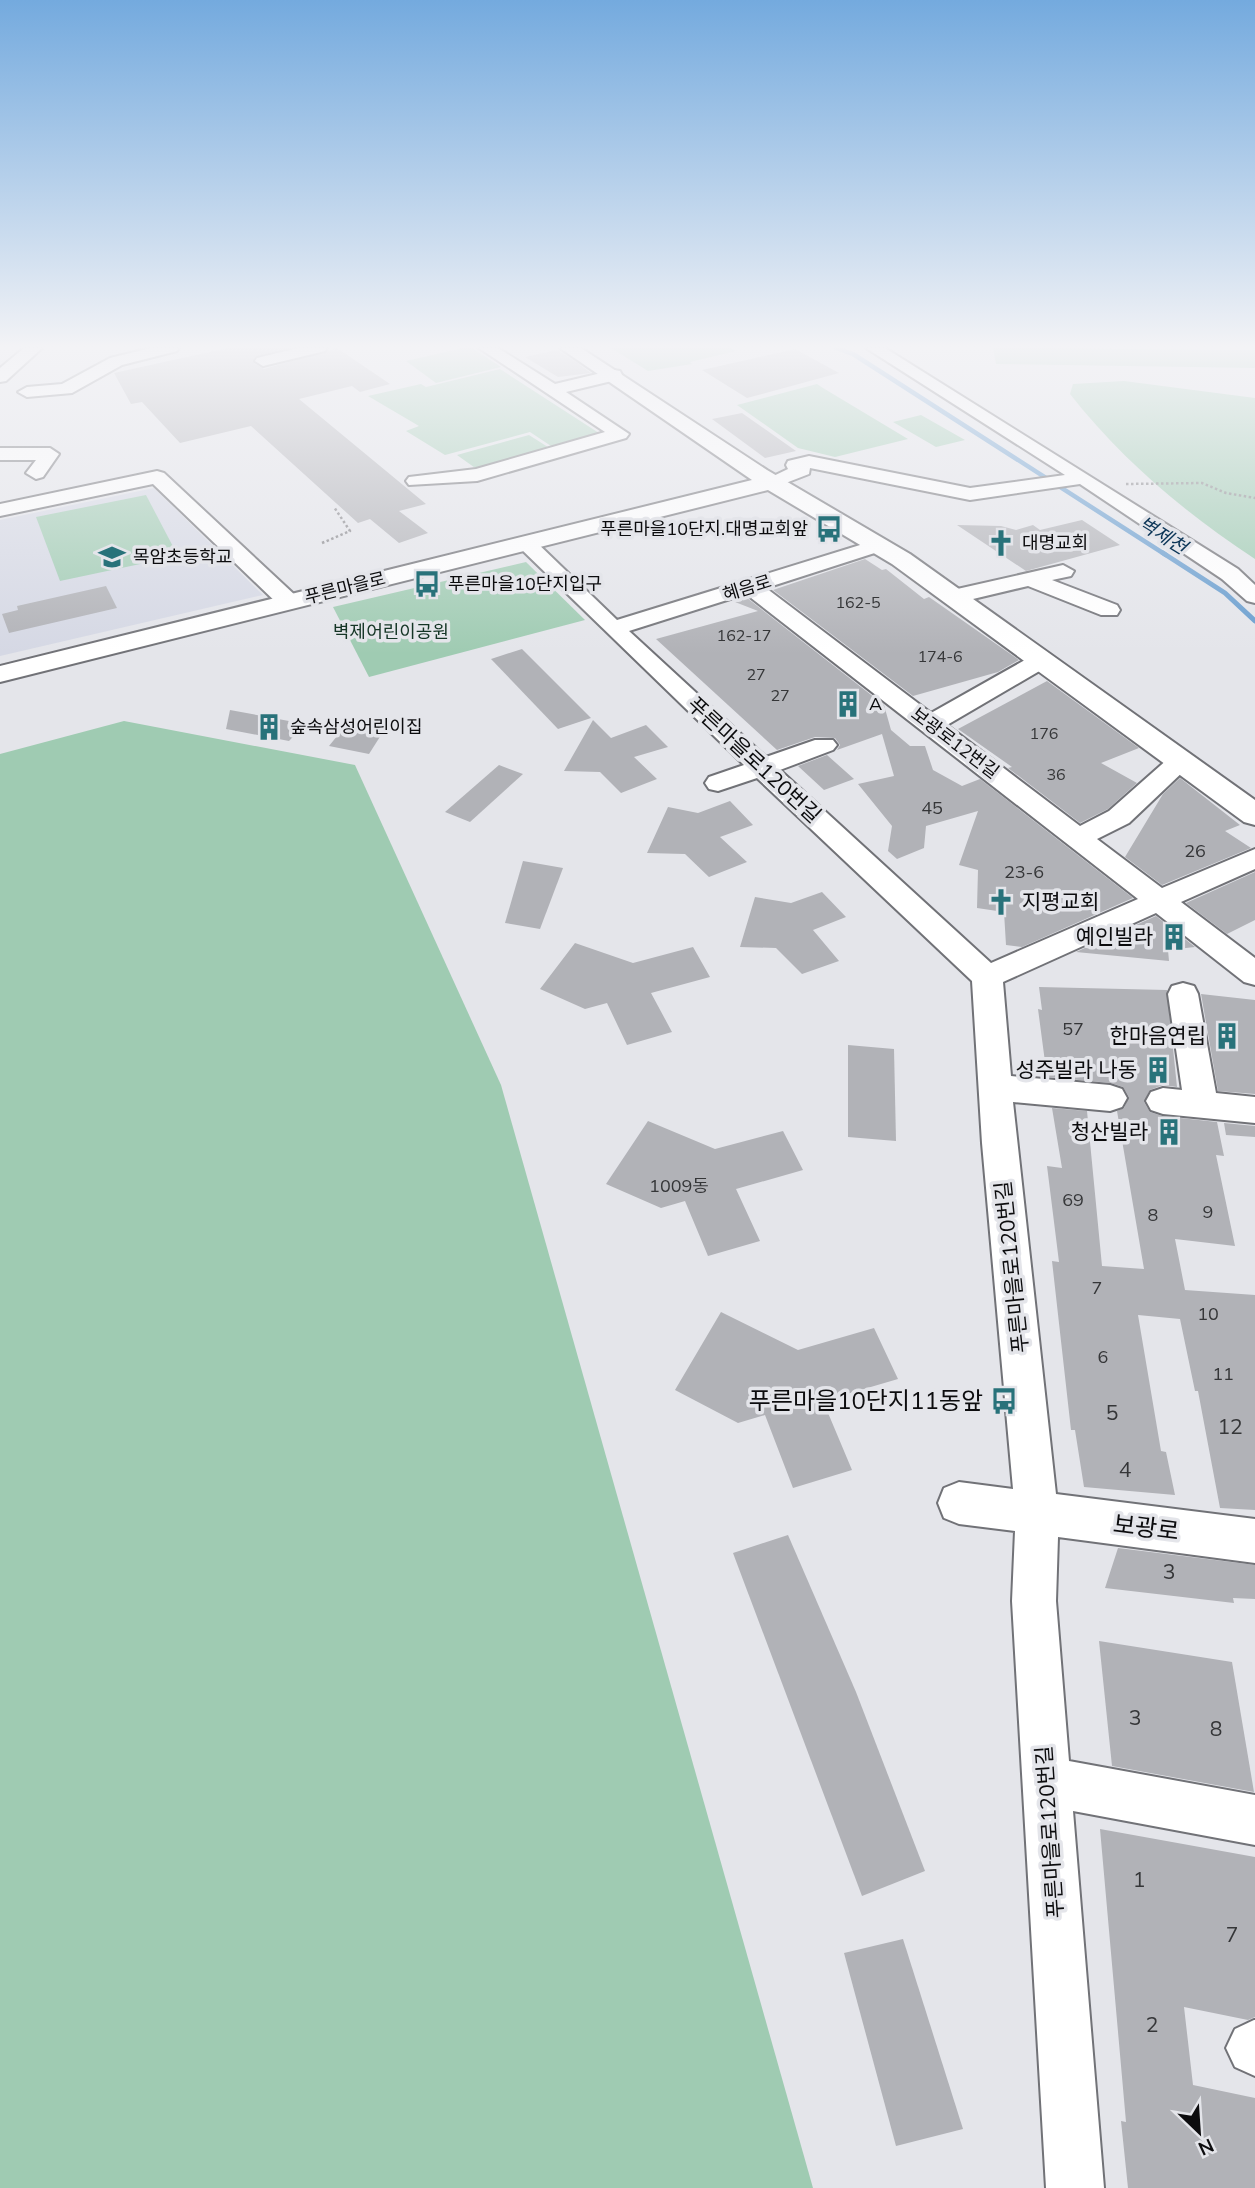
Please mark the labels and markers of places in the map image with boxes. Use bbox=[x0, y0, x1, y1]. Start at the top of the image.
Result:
bus stop icon: 푸른마을10단지.대명교회앞 bbox=[814, 514, 844, 544]
place label: 푸른마을10단지.대명교회앞 bbox=[600, 517, 808, 540]
church icon: 대명교회 bbox=[986, 528, 1016, 558]
place label: 대명교회 bbox=[1022, 531, 1088, 554]
school or university icon: 목암초등학교 bbox=[97, 542, 127, 572]
place label: 목암초등학교 bbox=[133, 545, 232, 568]
bus stop icon: 푸른마을10단지입구 bbox=[412, 569, 442, 599]
place label: 푸른마을10단지입구 bbox=[448, 572, 602, 595]
building icon: A bbox=[833, 689, 863, 719]
place label: A bbox=[869, 692, 882, 715]
building icon: 숲속삼성어린이집 bbox=[254, 712, 284, 742]
place label: 숲속삼성어린이집 bbox=[290, 715, 422, 738]
church icon: 지평교회 bbox=[986, 887, 1016, 917]
place label: 지평교회 bbox=[1022, 888, 1099, 914]
building icon: 예인빌라 bbox=[1159, 922, 1189, 952]
place label: 예인빌라 bbox=[1076, 923, 1153, 949]
building icon: 한마음연립 bbox=[1212, 1021, 1242, 1051]
place label: 한마음연립 bbox=[1109, 1022, 1206, 1048]
building icon: 성주빌라 나동 bbox=[1143, 1055, 1173, 1085]
place label: 성주빌라 나동 bbox=[1016, 1056, 1137, 1082]
building icon: 청산빌라 bbox=[1154, 1117, 1184, 1147]
place label: 청산빌라 bbox=[1071, 1118, 1148, 1144]
place label: 푸른마을10단지11동앞 bbox=[749, 1385, 983, 1415]
bus stop icon: 푸른마을10단지11동앞 bbox=[989, 1386, 1019, 1416]

